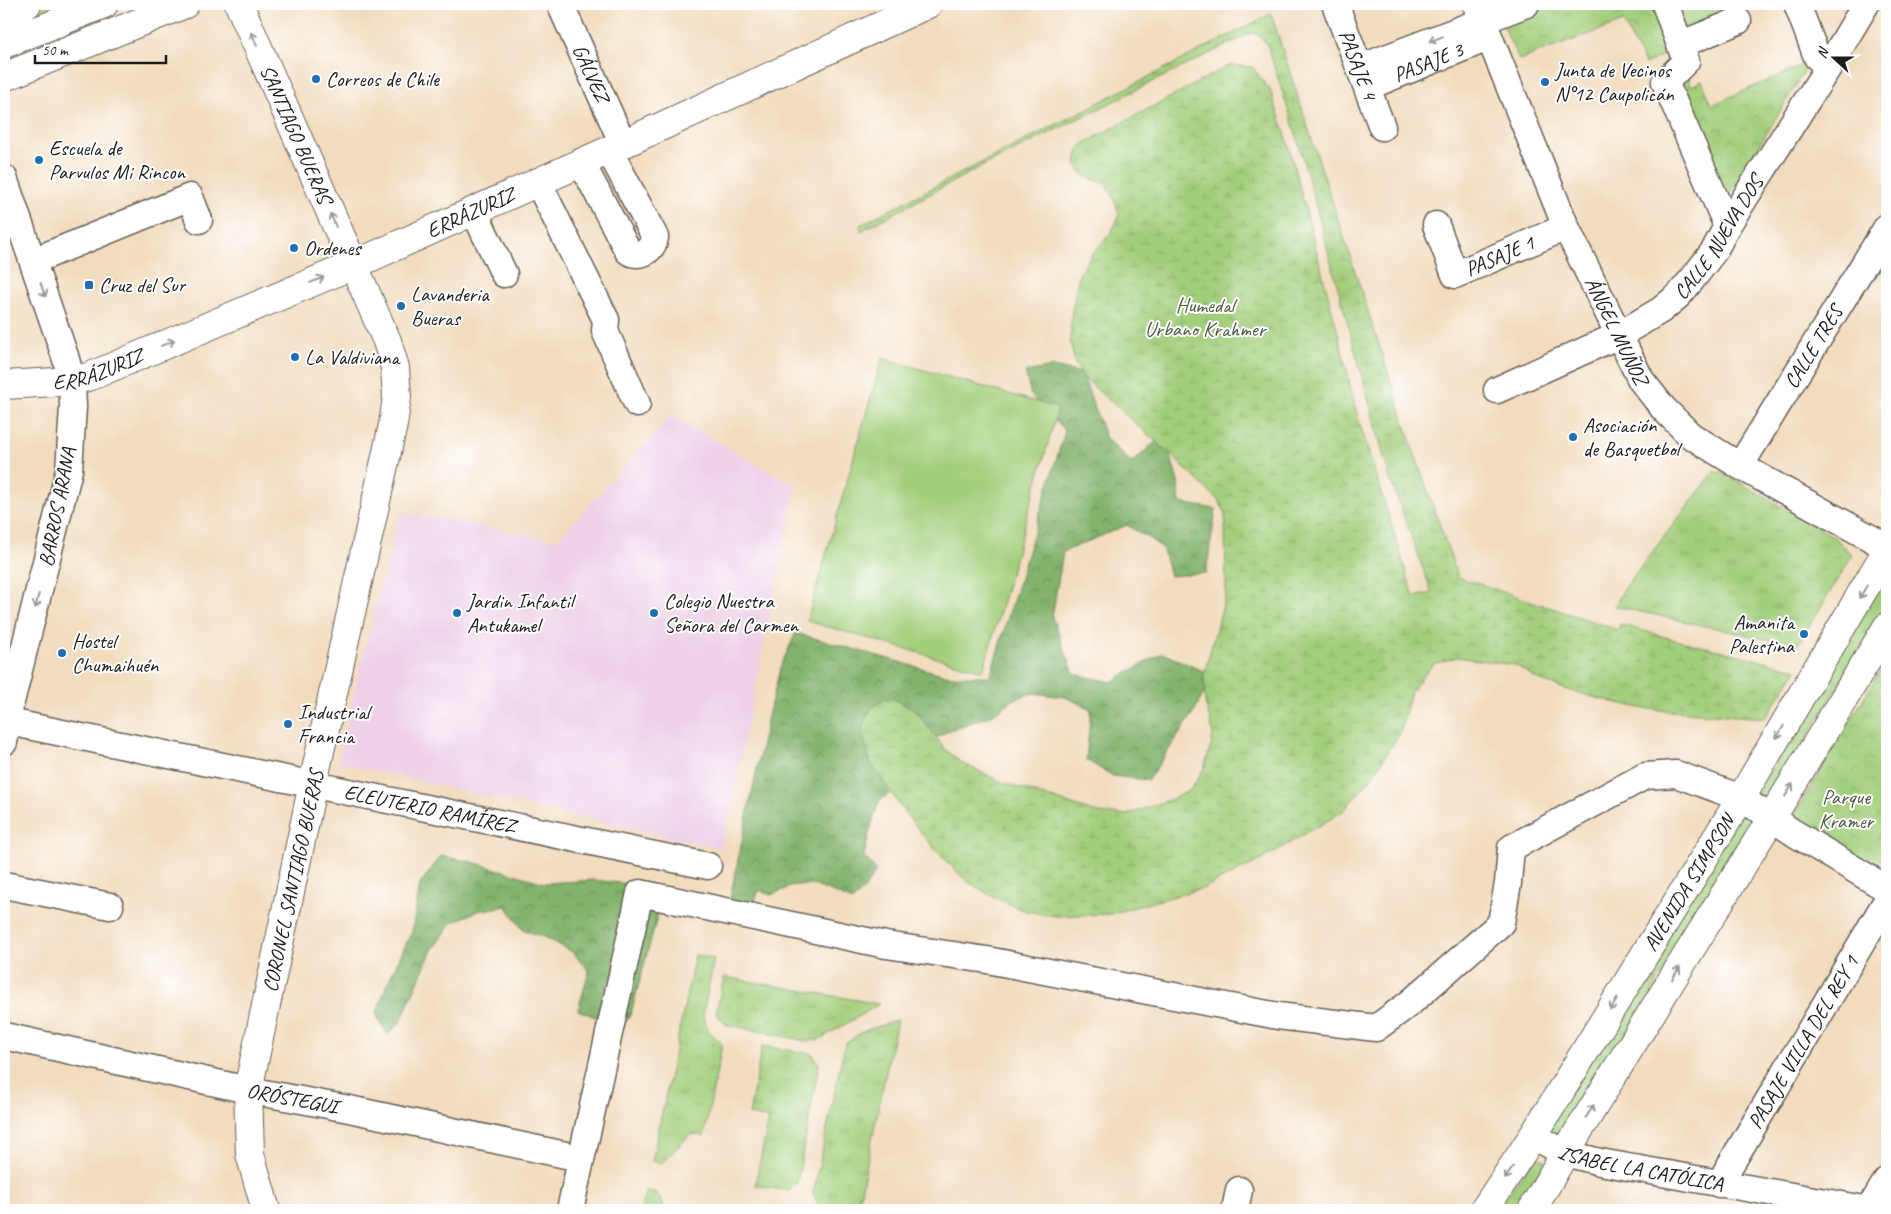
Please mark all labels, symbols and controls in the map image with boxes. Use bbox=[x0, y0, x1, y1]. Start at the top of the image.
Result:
street label: PASAJE 4 bbox=[1333, 26, 1384, 106]
scale bar bbox=[35, 32, 166, 64]
one-way arrow bbox=[249, 32, 259, 47]
north arrow bbox=[1808, 32, 1858, 82]
one-way arrow bbox=[1429, 35, 1444, 44]
street label: PASAJE 3 bbox=[1390, 36, 1468, 88]
street label: GÁLVEZ bbox=[567, 40, 617, 109]
text: 50 m bbox=[42, 41, 69, 60]
text: N bbox=[1813, 44, 1833, 61]
place label: Junta de Vecinos N°12 Caupolicán bbox=[1554, 57, 1674, 107]
street label: SANTIAGO BUERAS bbox=[254, 61, 339, 211]
place label: Correos de Chile bbox=[326, 66, 440, 92]
marker: Correos de Chile bbox=[310, 73, 322, 85]
marker: Junta de Vecinos N°12 Caupolicán bbox=[1539, 76, 1551, 88]
place label: Escuela de Parvulos Mi Rincon bbox=[49, 135, 187, 185]
marker: Escuela de Parvulos Mi Rincon bbox=[33, 154, 45, 166]
street label: CALLE NUEVA DOS bbox=[1668, 168, 1771, 305]
street label: ERRÁZURIZ bbox=[422, 180, 521, 244]
one-way arrow bbox=[327, 213, 337, 228]
street label: PASAJE 1 bbox=[1461, 229, 1539, 282]
place label: Ordenes bbox=[304, 235, 362, 261]
marker: Ordenes bbox=[288, 242, 300, 254]
place label: Cruz del Sur bbox=[99, 272, 187, 298]
street label: ÁNGEL MUÑOZ bbox=[1579, 273, 1656, 392]
one-way arrow bbox=[309, 274, 324, 284]
marker: Cruz del Sur bbox=[83, 279, 95, 291]
place label: Lavanderia Bueras bbox=[411, 281, 490, 331]
one-way arrow bbox=[39, 282, 48, 297]
park label: Humedal Urbano Krahmer bbox=[1145, 292, 1268, 342]
street label: CALLE TRES bbox=[1778, 298, 1850, 393]
marker: Lavanderia Bueras bbox=[395, 300, 407, 312]
one-way arrow bbox=[160, 338, 175, 347]
street label: ERRÁZURIZ bbox=[52, 341, 150, 395]
place label: La Valdiviana bbox=[305, 344, 402, 370]
marker: La Valdiviana bbox=[289, 351, 301, 363]
place label: Asociación de Basquetbol bbox=[1583, 412, 1683, 462]
marker: Asociación de Basquetbol bbox=[1567, 431, 1579, 443]
street label: BARROS ARANA bbox=[33, 445, 81, 569]
one-way arrow bbox=[1857, 585, 1867, 599]
place label: Jardin Infantil Antukamel bbox=[466, 588, 576, 638]
place label: Colegio Nuestra Señora del Carmen bbox=[664, 588, 800, 638]
one-way arrow bbox=[32, 593, 41, 609]
marker: Jardin Infantil Antukamel bbox=[451, 607, 463, 619]
marker: Colegio Nuestra Señora del Carmen bbox=[648, 607, 660, 619]
place label: Amanita Palestina bbox=[1729, 609, 1796, 659]
place label: Hostel Chumaihuén bbox=[72, 628, 159, 678]
marker: Amanita Palestina bbox=[1798, 628, 1810, 640]
marker: Hostel Chumaihuén bbox=[56, 647, 68, 659]
place label: Industrial Francia bbox=[298, 699, 373, 749]
marker: Industrial Francia bbox=[282, 718, 294, 730]
one-way arrow bbox=[1774, 725, 1784, 739]
street label: CORONEL SANTIAGO BUERAS bbox=[257, 765, 330, 994]
street label: ELEUTERIO RAMÍREZ bbox=[342, 778, 521, 840]
one-way arrow bbox=[1784, 784, 1794, 798]
park label: Parque Kramer bbox=[1819, 784, 1875, 834]
street label: AVENIDA SIMPSON bbox=[1637, 807, 1742, 956]
street label: PASAJE VILLA DEL REY 1 bbox=[1742, 949, 1865, 1133]
one-way arrow bbox=[1671, 967, 1681, 981]
one-way arrow bbox=[1609, 996, 1619, 1010]
street label: ORÓSTEGUI bbox=[245, 1077, 345, 1120]
one-way arrow bbox=[1586, 1105, 1596, 1119]
street label: ISABEL LA CATÓLICA bbox=[1554, 1139, 1726, 1197]
one-way arrow bbox=[1503, 1166, 1513, 1180]

